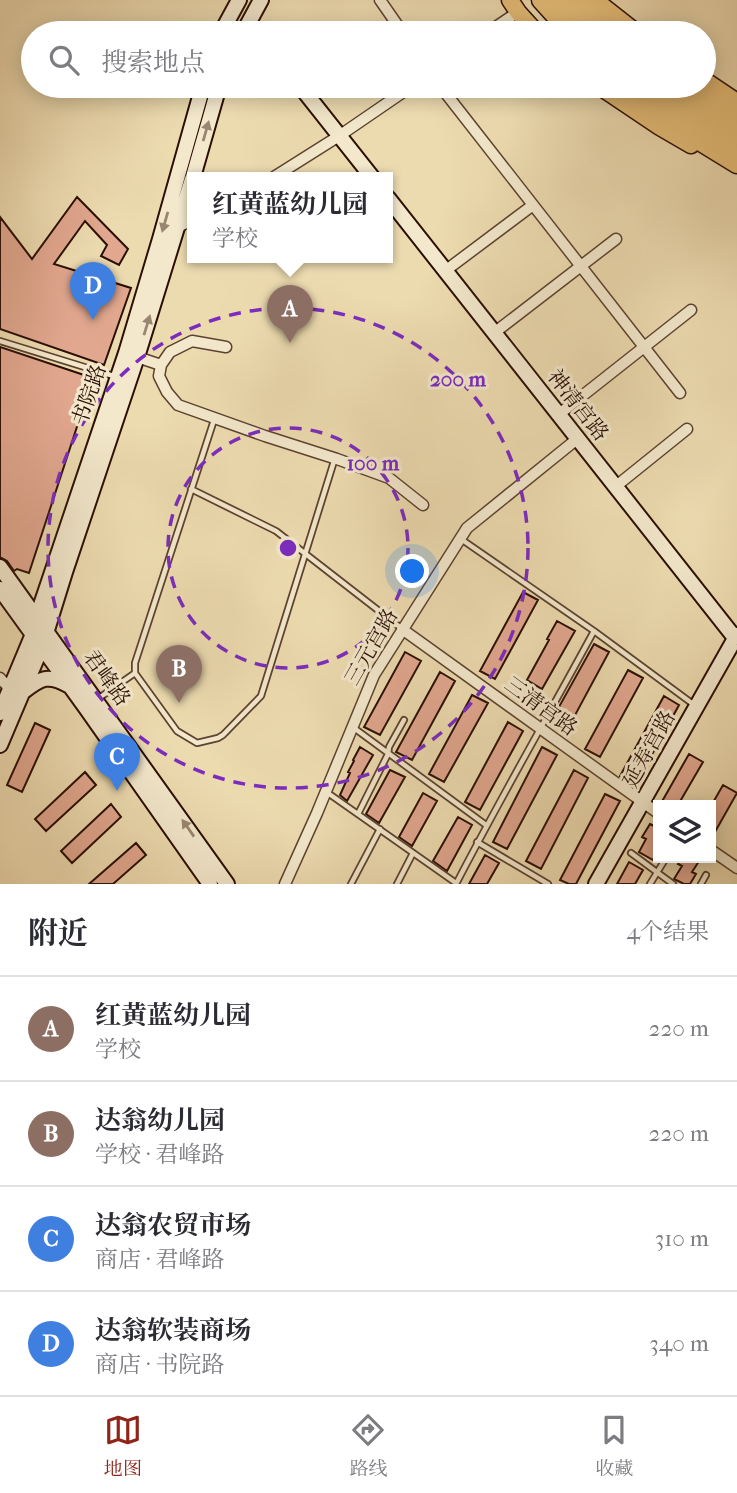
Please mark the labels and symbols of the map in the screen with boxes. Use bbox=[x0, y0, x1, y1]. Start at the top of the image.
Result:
one-way arrow bbox=[201, 120, 211, 141]
one-way arrow bbox=[159, 211, 170, 233]
pin: D bbox=[70, 262, 116, 320]
pin: A bbox=[267, 285, 313, 343]
one-way arrow bbox=[143, 315, 153, 336]
street label: 书院路 bbox=[67, 361, 111, 429]
street label: 神清宫路 bbox=[543, 365, 613, 445]
text: 200 m bbox=[430, 367, 487, 391]
text: 100 m bbox=[347, 451, 400, 475]
centre of rings bbox=[276, 536, 300, 560]
your location bbox=[395, 554, 429, 588]
street label: 三元宫路 bbox=[340, 605, 402, 689]
street label: 君峰路 bbox=[79, 645, 135, 711]
pin: B bbox=[156, 645, 202, 703]
street label: 三清宫路 bbox=[500, 672, 582, 740]
street label: 延寿宫路 bbox=[618, 706, 680, 792]
pin: C bbox=[94, 733, 140, 791]
one-way arrow bbox=[181, 819, 195, 837]

